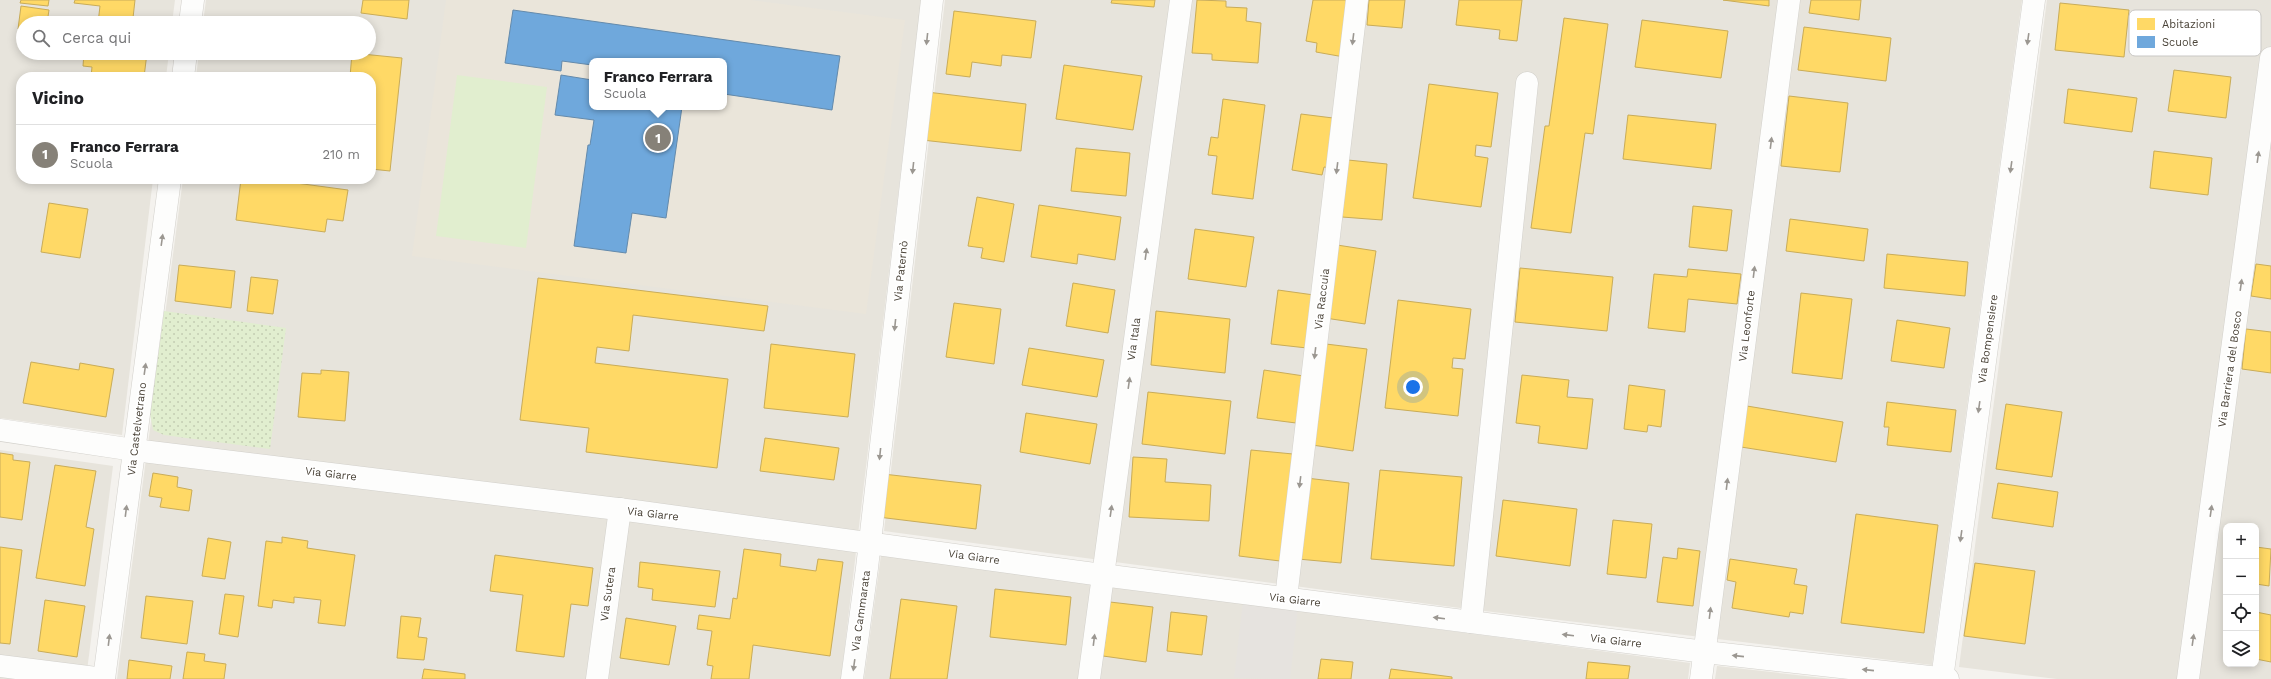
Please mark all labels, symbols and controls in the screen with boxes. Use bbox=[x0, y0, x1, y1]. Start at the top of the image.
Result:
legend bbox=[2129, 10, 2261, 56]
search box bbox=[16, 16, 376, 60]
text: Abitazioni bbox=[2162, 18, 2215, 31]
icon: search bbox=[30, 27, 52, 49]
text: Cerca qui bbox=[62, 29, 131, 47]
one-way arrow bbox=[924, 33, 930, 45]
one-way arrow bbox=[1349, 33, 1356, 45]
one-way arrow bbox=[2025, 33, 2031, 45]
text: Scuole bbox=[2162, 36, 2198, 49]
popup bbox=[589, 58, 727, 110]
text: Franco Ferrara bbox=[604, 68, 712, 86]
text: Scuola bbox=[604, 86, 646, 101]
text: Vicino bbox=[32, 88, 84, 108]
pin: 1 bbox=[645, 123, 671, 153]
one-way arrow bbox=[1768, 137, 1774, 149]
text: Franco Ferrara bbox=[70, 138, 179, 156]
text: 1 bbox=[42, 147, 48, 162]
text: 210 m bbox=[322, 147, 360, 162]
one-way arrow bbox=[2255, 151, 2261, 163]
text: Scuola bbox=[70, 156, 113, 171]
one-way arrow bbox=[2008, 161, 2014, 174]
one-way arrow bbox=[909, 162, 916, 174]
one-way arrow bbox=[1334, 162, 1340, 174]
one-way arrow bbox=[159, 234, 165, 246]
street label: Via Paternò bbox=[891, 240, 911, 302]
one-way arrow bbox=[1143, 248, 1149, 260]
one-way arrow bbox=[1751, 266, 1757, 278]
street label: Via Raccuia bbox=[1312, 268, 1332, 330]
one-way arrow bbox=[2238, 279, 2244, 292]
street label: Via Leonforte bbox=[1736, 290, 1758, 362]
street label: Via Bompensiere bbox=[1975, 294, 2001, 384]
street label: Via Barriera del Bosco bbox=[2215, 310, 2245, 428]
street label: Via Itala bbox=[1125, 317, 1143, 361]
one-way arrow bbox=[892, 319, 898, 331]
one-way arrow bbox=[1312, 346, 1318, 359]
one-way arrow bbox=[141, 363, 148, 375]
one-way arrow bbox=[1125, 377, 1132, 389]
your location bbox=[1403, 377, 1423, 397]
street label: Via Castelvetrano bbox=[125, 382, 149, 476]
one-way arrow bbox=[1975, 401, 1982, 413]
one-way arrow bbox=[877, 448, 883, 460]
street label: Via Giarre bbox=[304, 464, 358, 484]
one-way arrow bbox=[1297, 476, 1303, 488]
one-way arrow bbox=[1724, 478, 1730, 490]
street label: Via Giarre bbox=[626, 504, 680, 524]
one-way arrow bbox=[123, 505, 129, 517]
one-way arrow bbox=[1108, 505, 1114, 517]
one-way arrow bbox=[2208, 505, 2214, 518]
map controls bbox=[2223, 523, 2259, 667]
button: + bbox=[2223, 523, 2259, 559]
one-way arrow bbox=[1958, 530, 1964, 542]
street label: Via Giarre bbox=[947, 547, 1001, 567]
button: − bbox=[2223, 559, 2259, 595]
street label: Via Sutera bbox=[598, 566, 618, 622]
street label: Via Cammarata bbox=[849, 570, 873, 652]
street label: Via Giarre bbox=[1268, 590, 1322, 610]
button: locate bbox=[2223, 595, 2259, 631]
one-way arrow bbox=[1707, 607, 1713, 619]
one-way arrow bbox=[1433, 615, 1445, 621]
one-way arrow bbox=[1562, 631, 1574, 638]
street label: Via Giarre bbox=[1589, 631, 1643, 651]
button: layers bbox=[2223, 631, 2259, 667]
one-way arrow bbox=[106, 634, 112, 646]
one-way arrow bbox=[1091, 634, 1097, 646]
one-way arrow bbox=[2190, 634, 2197, 646]
one-way arrow bbox=[1732, 652, 1744, 659]
one-way arrow bbox=[851, 659, 857, 671]
one-way arrow bbox=[1862, 667, 1874, 673]

